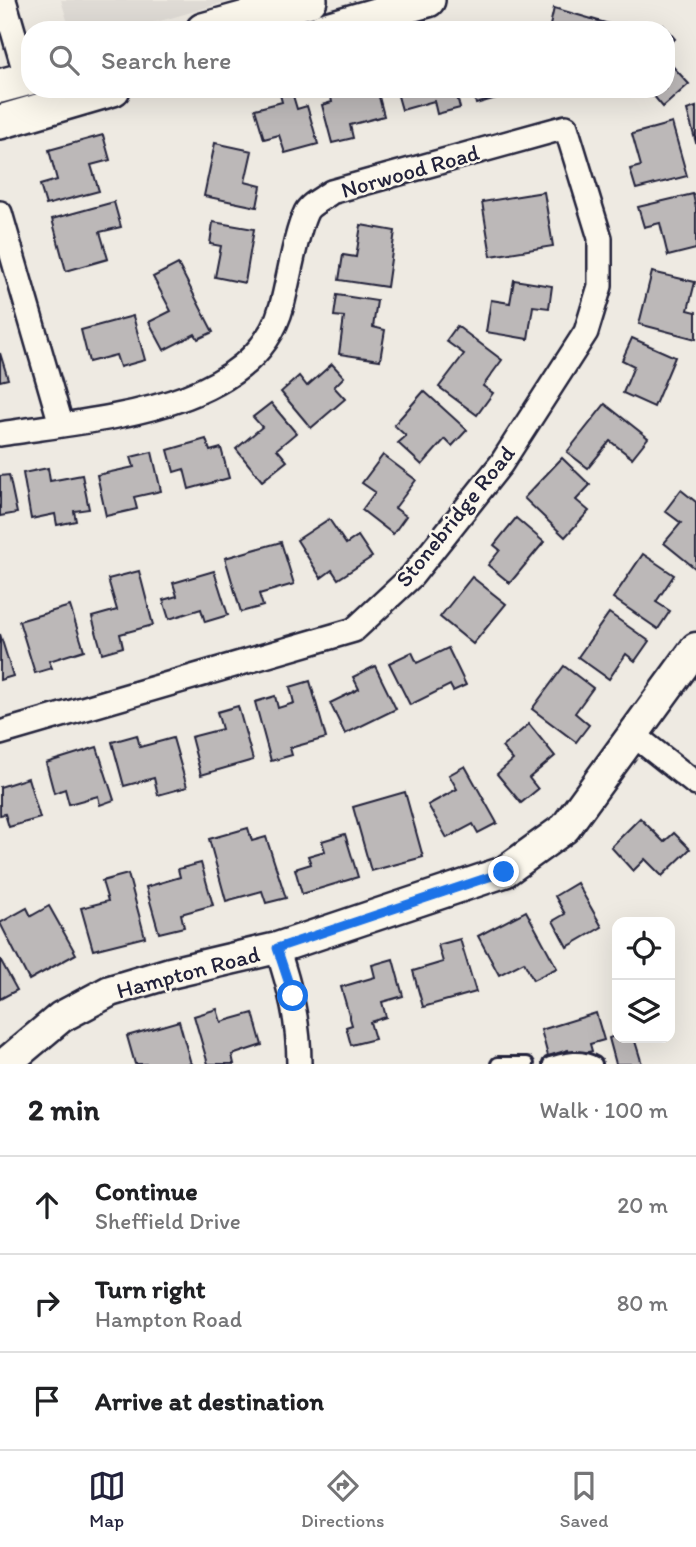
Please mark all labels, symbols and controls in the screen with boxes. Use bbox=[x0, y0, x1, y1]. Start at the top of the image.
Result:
search box bbox=[21, 21, 675, 98]
icon: search bbox=[45, 41, 83, 79]
text: Search here bbox=[101, 44, 231, 76]
street label: Norwood Road bbox=[338, 138, 483, 204]
street label: Stonebridge Road bbox=[389, 439, 521, 592]
route end bbox=[488, 856, 519, 887]
map controls bbox=[612, 917, 675, 1043]
button: locate bbox=[612, 917, 675, 980]
street label: Hampton Road bbox=[113, 939, 263, 1005]
route start bbox=[277, 980, 308, 1011]
button: layers bbox=[612, 980, 675, 1043]
text: 2 min bbox=[28, 1091, 99, 1128]
text: Walk · 100 m bbox=[540, 1096, 668, 1124]
text: Continue bbox=[95, 1175, 198, 1207]
icon: ahead bbox=[28, 1186, 66, 1224]
text: 20 m bbox=[617, 1191, 668, 1219]
text: Sheffield Drive bbox=[95, 1207, 241, 1235]
text: Turn right bbox=[95, 1273, 206, 1305]
icon: right bbox=[28, 1284, 66, 1322]
text: 80 m bbox=[617, 1289, 668, 1317]
text: Hampton Road bbox=[95, 1305, 242, 1333]
icon: arrive bbox=[28, 1382, 66, 1420]
text: Arrive at destination bbox=[95, 1385, 324, 1417]
tab: Map bbox=[88, 1467, 126, 1532]
tab: Directions bbox=[301, 1467, 385, 1532]
tab: Saved bbox=[560, 1467, 608, 1532]

